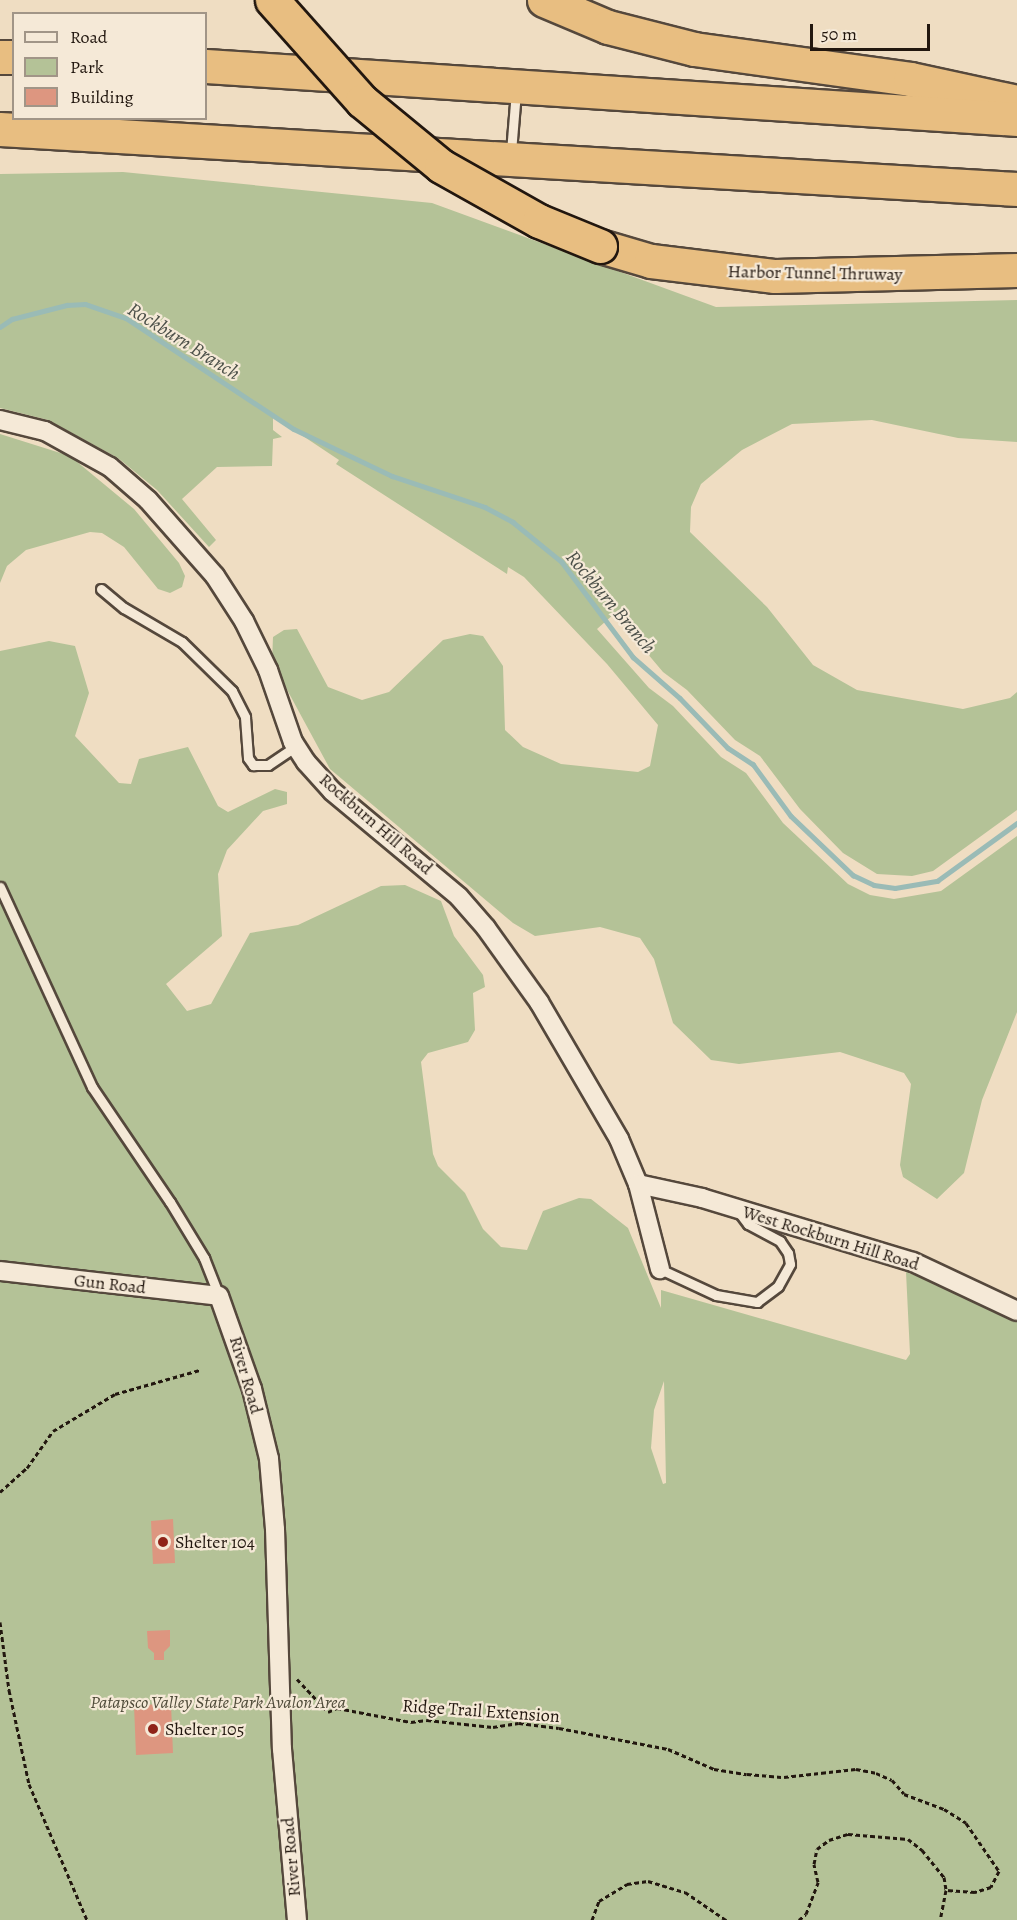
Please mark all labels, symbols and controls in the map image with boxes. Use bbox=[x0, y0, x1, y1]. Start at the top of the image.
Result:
legend bbox=[12, 12, 207, 120]
scale bar bbox=[813, 12, 933, 50]
text: 50 m bbox=[821, 22, 857, 46]
text: Road bbox=[70, 25, 107, 49]
text: Park bbox=[70, 55, 104, 79]
text: Building bbox=[70, 85, 134, 109]
street label: Harbor Tunnel Thruway bbox=[727, 261, 903, 285]
water label: Rockburn Branch bbox=[123, 297, 245, 385]
water label: Rockburn Branch bbox=[561, 545, 661, 659]
street label: Rockburn Hill Road bbox=[315, 769, 437, 879]
street label: West Rockburn Hill Road bbox=[740, 1201, 922, 1275]
street label: Gun Road bbox=[73, 1269, 147, 1299]
street label: River Road bbox=[225, 1334, 267, 1416]
place label: Shelter 104 bbox=[175, 1531, 255, 1553]
marker: Shelter 104 bbox=[156, 1535, 170, 1549]
park label: Patapsco Valley State Park Avalon Area bbox=[90, 1691, 346, 1713]
street label: Ridge Trail Extension bbox=[402, 1695, 560, 1727]
place label: Shelter 105 bbox=[165, 1718, 244, 1740]
marker: Shelter 105 bbox=[146, 1722, 160, 1736]
street label: River Road bbox=[277, 1816, 305, 1898]

